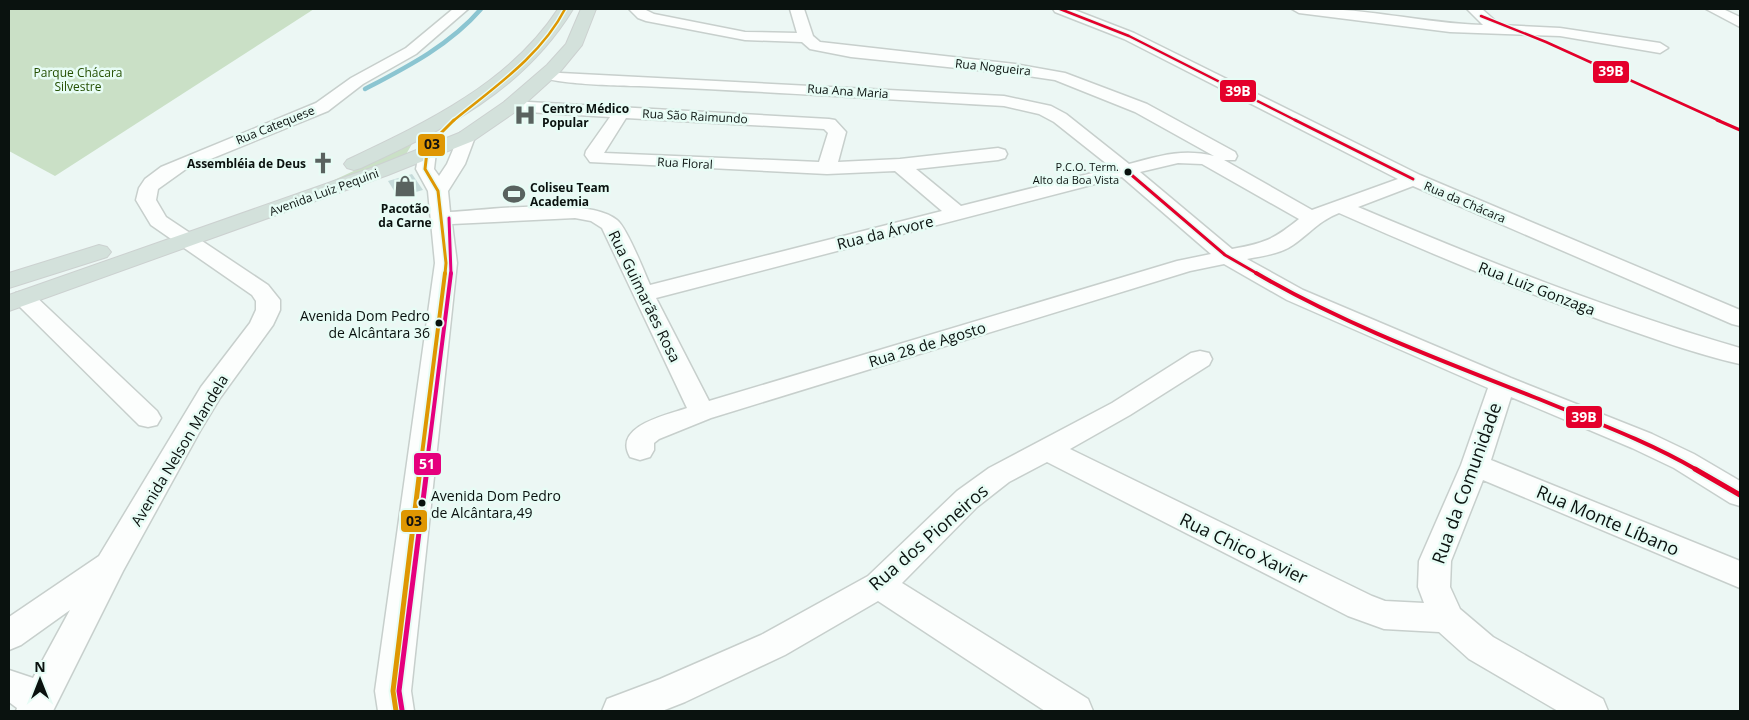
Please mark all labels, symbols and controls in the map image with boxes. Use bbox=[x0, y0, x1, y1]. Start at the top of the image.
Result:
street label: Rua Nogueira bbox=[954, 55, 1032, 79]
line badge: 39B bbox=[1592, 60, 1630, 84]
text: 39B bbox=[1598, 61, 1624, 80]
park label: Parque Chácara Silvestre bbox=[34, 64, 122, 95]
line badge: 39B bbox=[1219, 79, 1257, 103]
street label: Rua Ana Maria bbox=[807, 80, 889, 102]
text: 39B bbox=[1225, 81, 1251, 100]
place label: Centro Médico Popular bbox=[542, 100, 629, 131]
street label: Rua Catequese bbox=[233, 101, 317, 149]
hospital icon: Centro Médico Popular bbox=[512, 102, 538, 128]
street label: Rua São Raimundo bbox=[642, 105, 748, 127]
line badge: 03 bbox=[417, 133, 446, 157]
text: 03 bbox=[424, 134, 440, 153]
church icon: Assembléia de Deus bbox=[310, 150, 336, 176]
street label: Rua Floral bbox=[657, 153, 713, 173]
place label: Assembléia de Deus bbox=[187, 155, 306, 172]
place label: P.C.O. Term. Alto da Boa Vista bbox=[1033, 159, 1119, 187]
street label: Avenida Luiz Pequini bbox=[267, 164, 381, 220]
marker: P.C.O. Term. Alto da Boa Vista bbox=[1123, 167, 1133, 177]
shop icon: Pacotão da Carne bbox=[392, 173, 418, 199]
street label: Rua da Chácara bbox=[1422, 177, 1508, 227]
place label: Coliseu Team Academia bbox=[530, 179, 610, 210]
sports icon: Coliseu Team Academia bbox=[501, 181, 527, 207]
place label: Pacotão da Carne bbox=[378, 200, 432, 231]
street label: Rua da Árvore bbox=[835, 210, 935, 254]
street label: Rua Guimarães Rosa bbox=[604, 227, 686, 365]
street label: Rua Luiz Gonzaga bbox=[1476, 257, 1598, 319]
place label: Avenida Dom Pedro de Alcântara 36 bbox=[300, 306, 430, 342]
street label: Rua 28 de Agosto bbox=[866, 317, 988, 371]
marker: Avenida Dom Pedro de Alcântara 36 bbox=[434, 318, 444, 328]
street label: Avenida Nelson Mandela bbox=[126, 371, 232, 529]
street label: Rua da Comunidade bbox=[1426, 399, 1506, 567]
line badge: 39B bbox=[1565, 405, 1603, 429]
text: 39B bbox=[1571, 407, 1597, 426]
line badge: 51 bbox=[413, 452, 442, 476]
text: 51 bbox=[419, 454, 435, 473]
street label: Rua dos Pioneiros bbox=[863, 479, 993, 595]
street label: Rua Monte Líbano bbox=[1533, 479, 1683, 561]
place label: Avenida Dom Pedro de Alcântara,49 bbox=[431, 486, 561, 522]
marker: Avenida Dom Pedro de Alcântara,49 bbox=[417, 498, 427, 508]
street label: Rua Chico Xavier bbox=[1176, 507, 1312, 590]
line badge: 03 bbox=[400, 509, 428, 533]
text: 03 bbox=[406, 511, 422, 530]
north arrow bbox=[15, 655, 65, 705]
text: N bbox=[34, 657, 46, 676]

